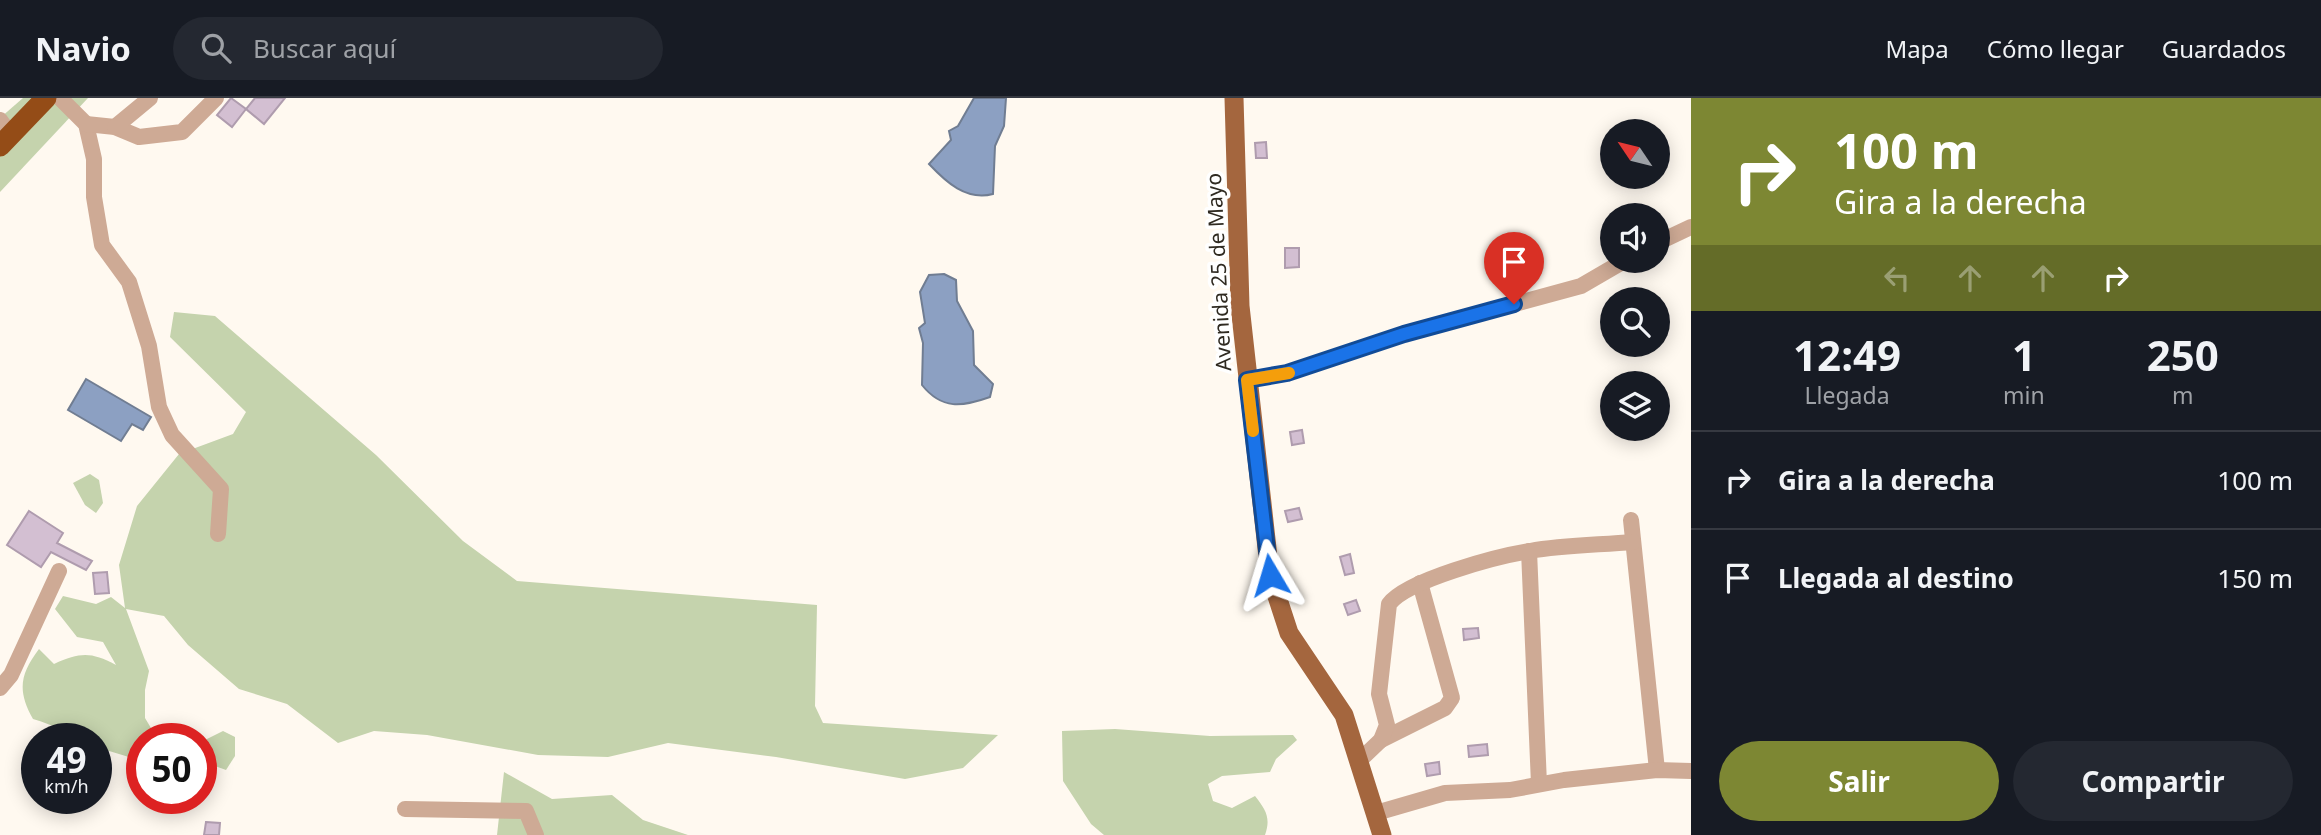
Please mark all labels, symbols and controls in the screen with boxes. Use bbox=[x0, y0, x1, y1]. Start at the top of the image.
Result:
search box bbox=[173, 17, 663, 80]
text: Navio bbox=[35, 26, 131, 71]
icon: search bbox=[197, 29, 235, 67]
text: Buscar aquí bbox=[253, 30, 396, 66]
text: Mapa bbox=[1885, 32, 1949, 65]
text: Cómo llegar bbox=[1987, 32, 2124, 65]
text: Guardados bbox=[2162, 32, 2286, 65]
text: 100 m bbox=[1834, 117, 1979, 183]
north arrow bbox=[1600, 119, 1670, 189]
map controls bbox=[1600, 119, 1670, 441]
icon: right bbox=[1719, 126, 1810, 217]
street label: Avenida 25 de Mayo bbox=[1199, 172, 1237, 372]
text: Gira a la derecha bbox=[1834, 180, 2087, 223]
button: sound bbox=[1600, 203, 1670, 273]
pin bbox=[1484, 232, 1544, 304]
icon: arrive bbox=[1495, 243, 1533, 281]
icon: left bbox=[1878, 259, 1916, 297]
icon: ahead bbox=[1951, 259, 1989, 297]
icon: ahead bbox=[2024, 259, 2062, 297]
icon: right bbox=[2097, 259, 2135, 297]
button: search bbox=[1600, 287, 1670, 357]
text: 12:49 bbox=[1793, 326, 1901, 383]
text: 1 bbox=[2012, 326, 2036, 383]
text: 250 bbox=[2147, 326, 2219, 383]
button: layers bbox=[1600, 371, 1670, 441]
text: Llegada bbox=[1805, 379, 1890, 411]
text: min bbox=[2003, 379, 2045, 411]
text: m bbox=[2172, 379, 2194, 411]
icon: right bbox=[1719, 461, 1757, 499]
text: Gira a la derecha bbox=[1778, 462, 1995, 498]
text: 100 m bbox=[2217, 462, 2293, 498]
position arrow bbox=[1233, 538, 1307, 612]
icon: arrive bbox=[1719, 559, 1757, 597]
text: Llegada al destino bbox=[1778, 560, 2014, 596]
text: 150 m bbox=[2217, 560, 2293, 596]
speed limit sign: 50 bbox=[126, 723, 217, 814]
text: 49 bbox=[46, 736, 87, 783]
button: Salir bbox=[1719, 741, 1999, 821]
button: Compartir bbox=[2013, 741, 2293, 821]
text: km/h bbox=[44, 774, 89, 798]

